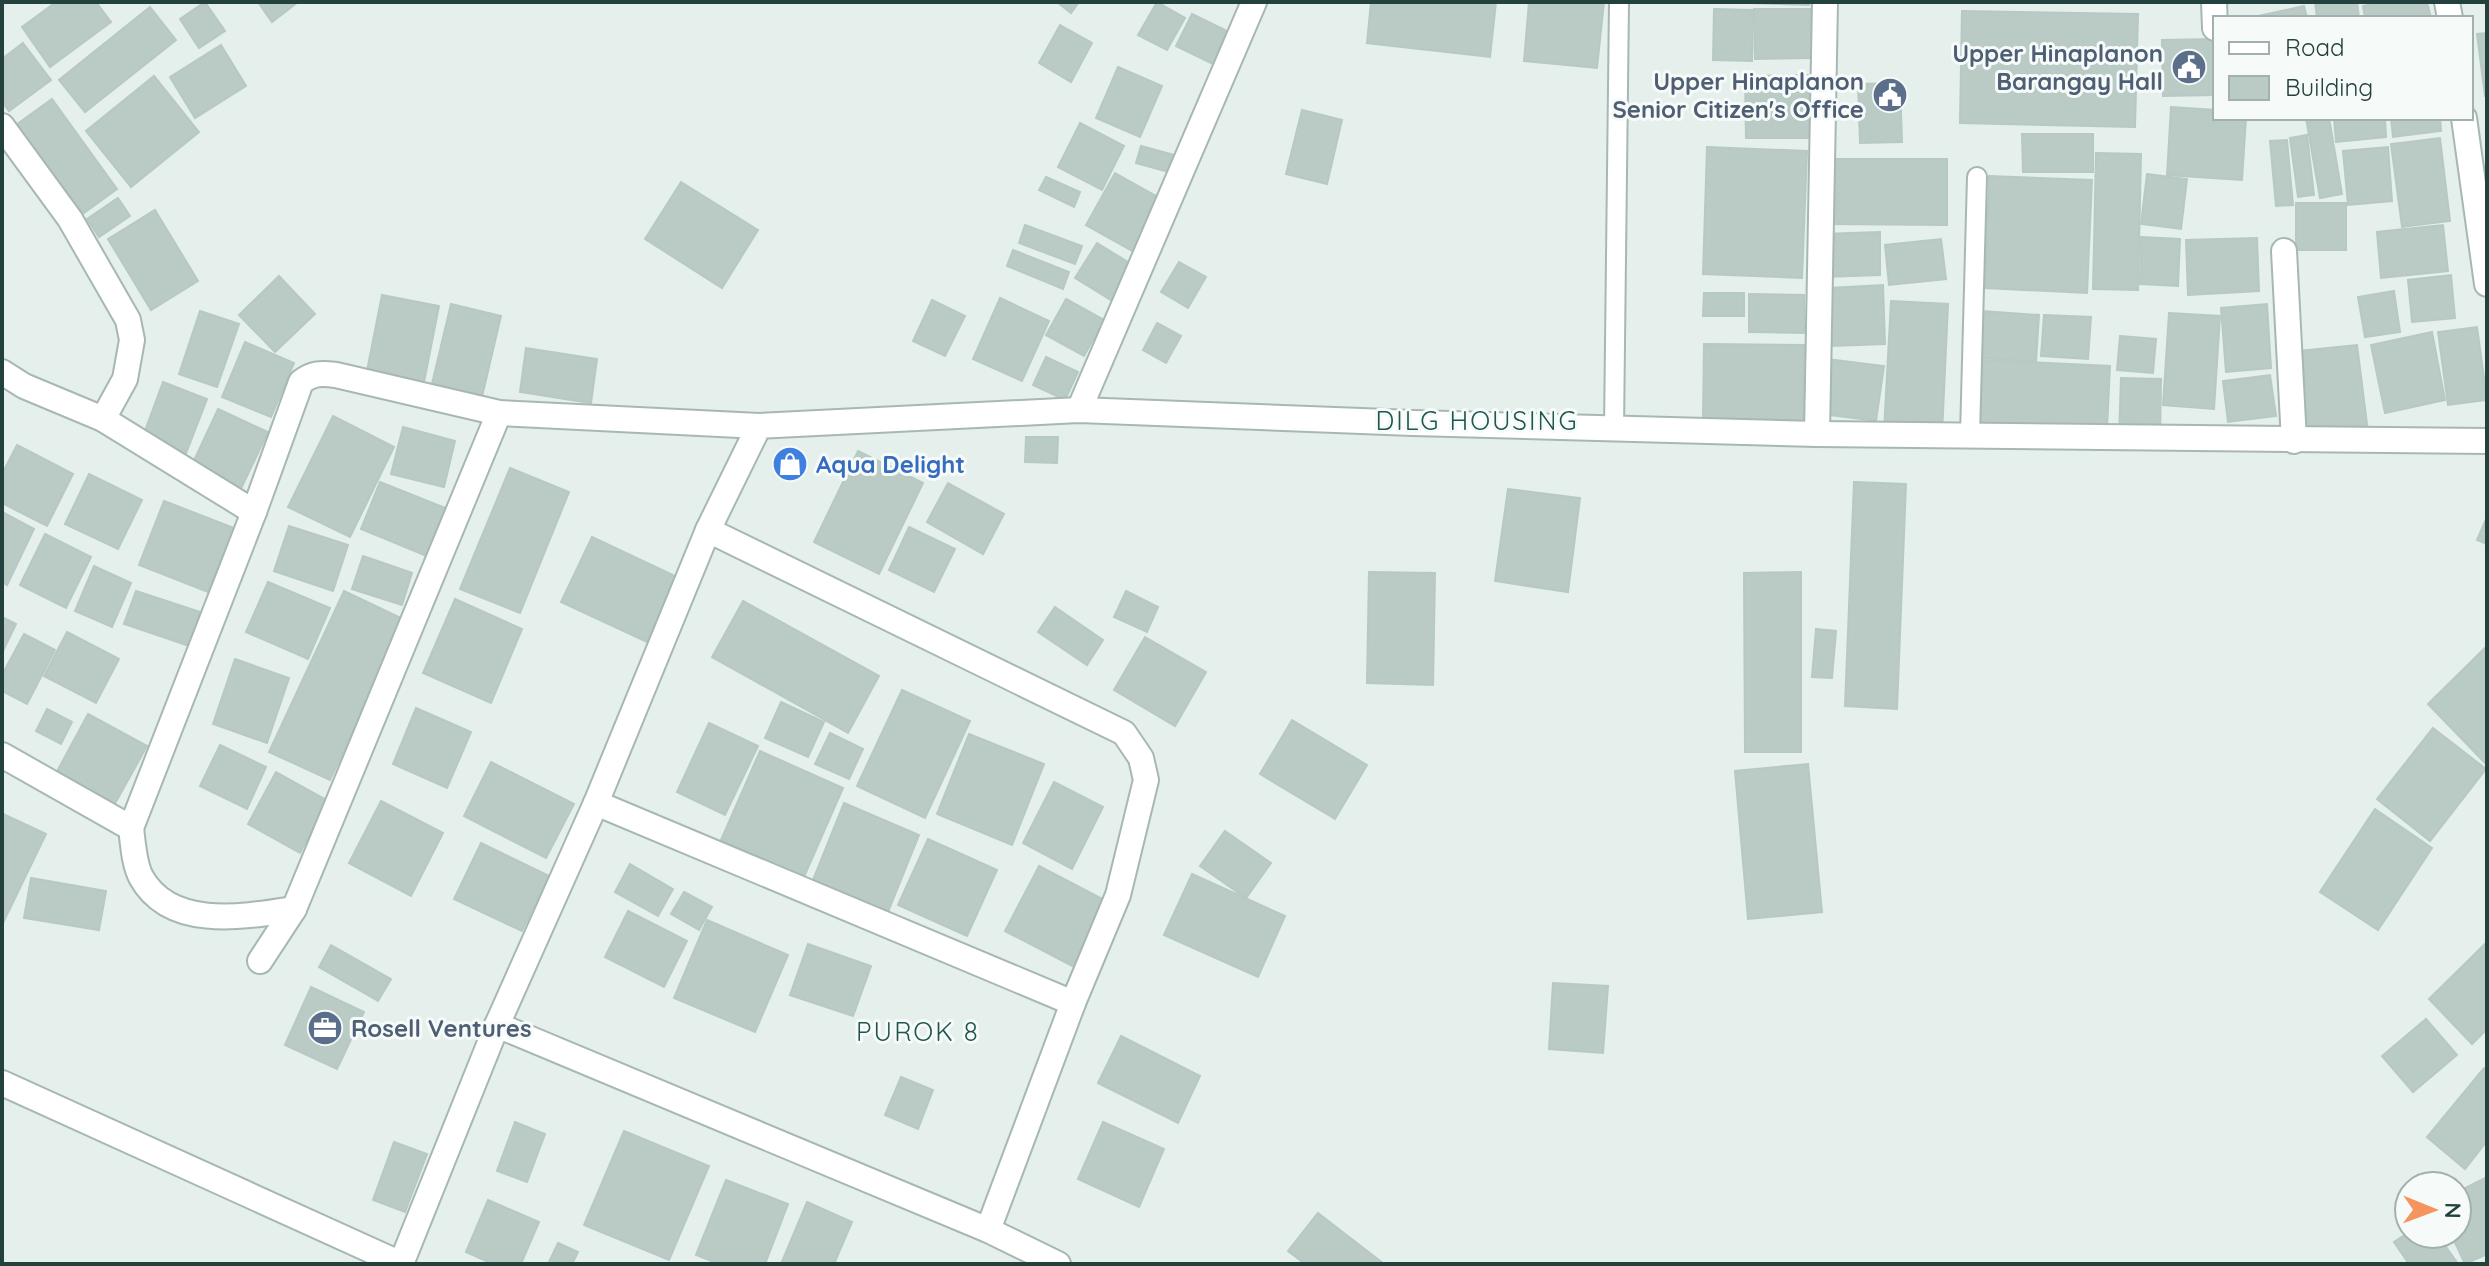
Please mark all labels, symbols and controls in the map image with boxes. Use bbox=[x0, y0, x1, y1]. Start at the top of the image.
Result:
legend bbox=[2213, 16, 2473, 120]
text: Road bbox=[2285, 32, 2345, 62]
place label: Upper Hinaplanon Barangay Hall bbox=[1952, 38, 2163, 96]
public building icon: Upper Hinaplanon Barangay Hall bbox=[2170, 48, 2208, 86]
place label: Upper Hinaplanon Senior Citizen's Office bbox=[1613, 66, 1864, 124]
text: Building bbox=[2285, 72, 2373, 102]
public building icon: Upper Hinaplanon Senior Citizen's Office bbox=[1871, 76, 1909, 114]
district label: DILG HOUSING bbox=[1376, 404, 1578, 437]
shop icon: Aqua Delight bbox=[771, 445, 809, 483]
place label: Aqua Delight bbox=[816, 449, 965, 479]
office icon: Rosell Ventures bbox=[306, 1009, 344, 1047]
place label: Rosell Ventures bbox=[351, 1013, 531, 1043]
district label: PUROK 8 bbox=[856, 1015, 980, 1048]
north arrow bbox=[2393, 1170, 2473, 1250]
text: N bbox=[2439, 1202, 2467, 1219]

